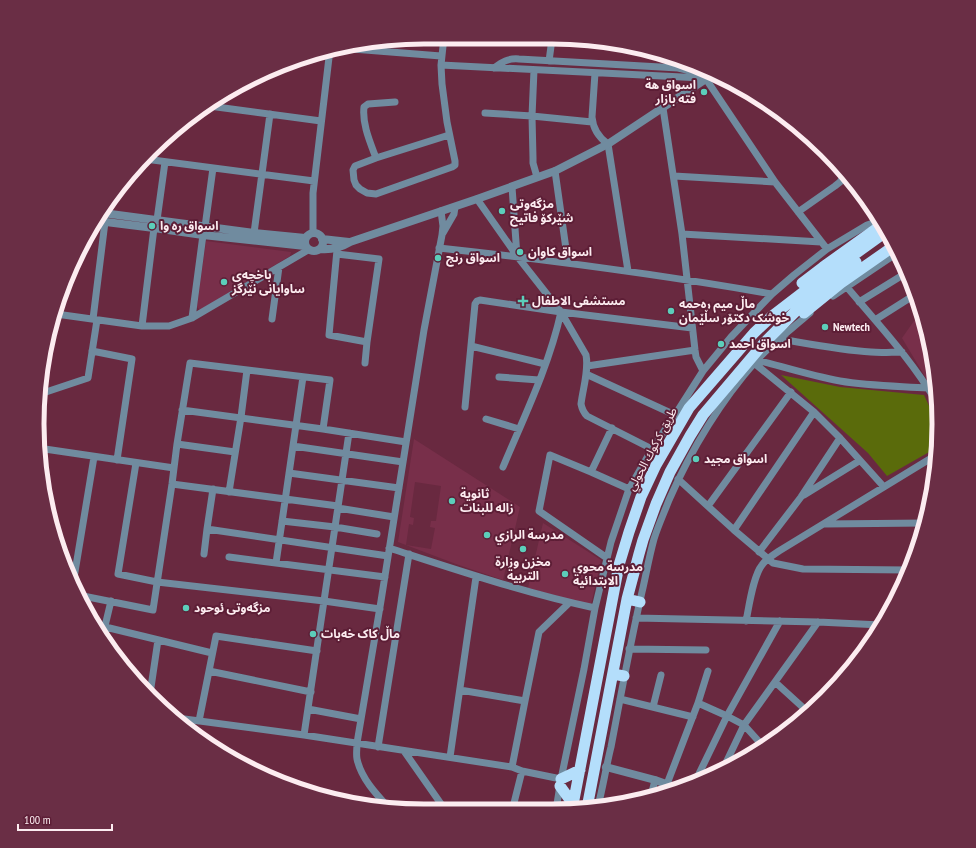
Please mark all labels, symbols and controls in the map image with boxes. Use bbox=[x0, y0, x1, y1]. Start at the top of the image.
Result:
place label: اسواق هة فته بازار bbox=[645, 77, 696, 106]
marker: اسواق هة فته بازار bbox=[699, 87, 709, 97]
place label: مزگەوتی شێرکۆ فاتیح bbox=[510, 196, 573, 227]
marker: مزگەوتی شێرکۆ فاتیح bbox=[497, 206, 507, 216]
place label: اسواق ره وا bbox=[160, 218, 218, 233]
marker: اسواق ره وا bbox=[147, 221, 157, 231]
place label: اسواق كاوان bbox=[528, 244, 592, 259]
marker: اسواق كاوان bbox=[515, 247, 525, 257]
place label: اسواق رنج bbox=[446, 250, 500, 267]
marker: اسواق رنج bbox=[433, 253, 443, 263]
place label: باخچەی ساوایانی نێرگز bbox=[231, 267, 305, 296]
marker: باخچەی ساوایانی نێرگز bbox=[219, 277, 229, 287]
place label: مستشفى الاطفال bbox=[532, 293, 626, 308]
marker: مستشفى الاطفال bbox=[517, 295, 529, 307]
place label: ماڵ میم رەحمە خوشک دکتۆر سڵێمان bbox=[679, 295, 789, 325]
marker: ماڵ میم رەحمە خوشک دکتۆر سڵێمان bbox=[666, 306, 676, 316]
place label: Newtech bbox=[833, 319, 870, 334]
marker: Newtech bbox=[820, 322, 830, 332]
place label: اسواق احمد bbox=[729, 336, 791, 351]
marker: اسواق احمد bbox=[716, 339, 726, 349]
street label: طريق كركوك الحولي bbox=[623, 404, 682, 494]
place label: اسواق مجيد bbox=[704, 451, 767, 466]
marker: اسواق مجيد bbox=[691, 454, 701, 464]
place label: ثانوية زاله للبنات bbox=[460, 486, 514, 515]
marker: ثانوية زاله للبنات bbox=[447, 496, 457, 506]
place label: مدرسة الرازي bbox=[495, 527, 564, 545]
marker: مدرسة الرازي bbox=[482, 530, 492, 540]
marker: مخزن وزارة التربية bbox=[518, 544, 528, 554]
place label: مخزن وزارة التربية bbox=[495, 554, 551, 583]
place label: مدرسة محوي الابتدائية bbox=[573, 559, 643, 588]
marker: مدرسة محوي الابتدائية bbox=[560, 569, 570, 579]
place label: مزگەوتی ئوحود bbox=[194, 600, 271, 615]
marker: مزگەوتی ئوحود bbox=[181, 603, 191, 613]
place label: ماڵ کاک خەبات bbox=[321, 625, 400, 641]
marker: ماڵ کاک خەبات bbox=[308, 629, 318, 639]
scale bar bbox=[18, 806, 112, 832]
text: 100 m bbox=[24, 812, 51, 827]

